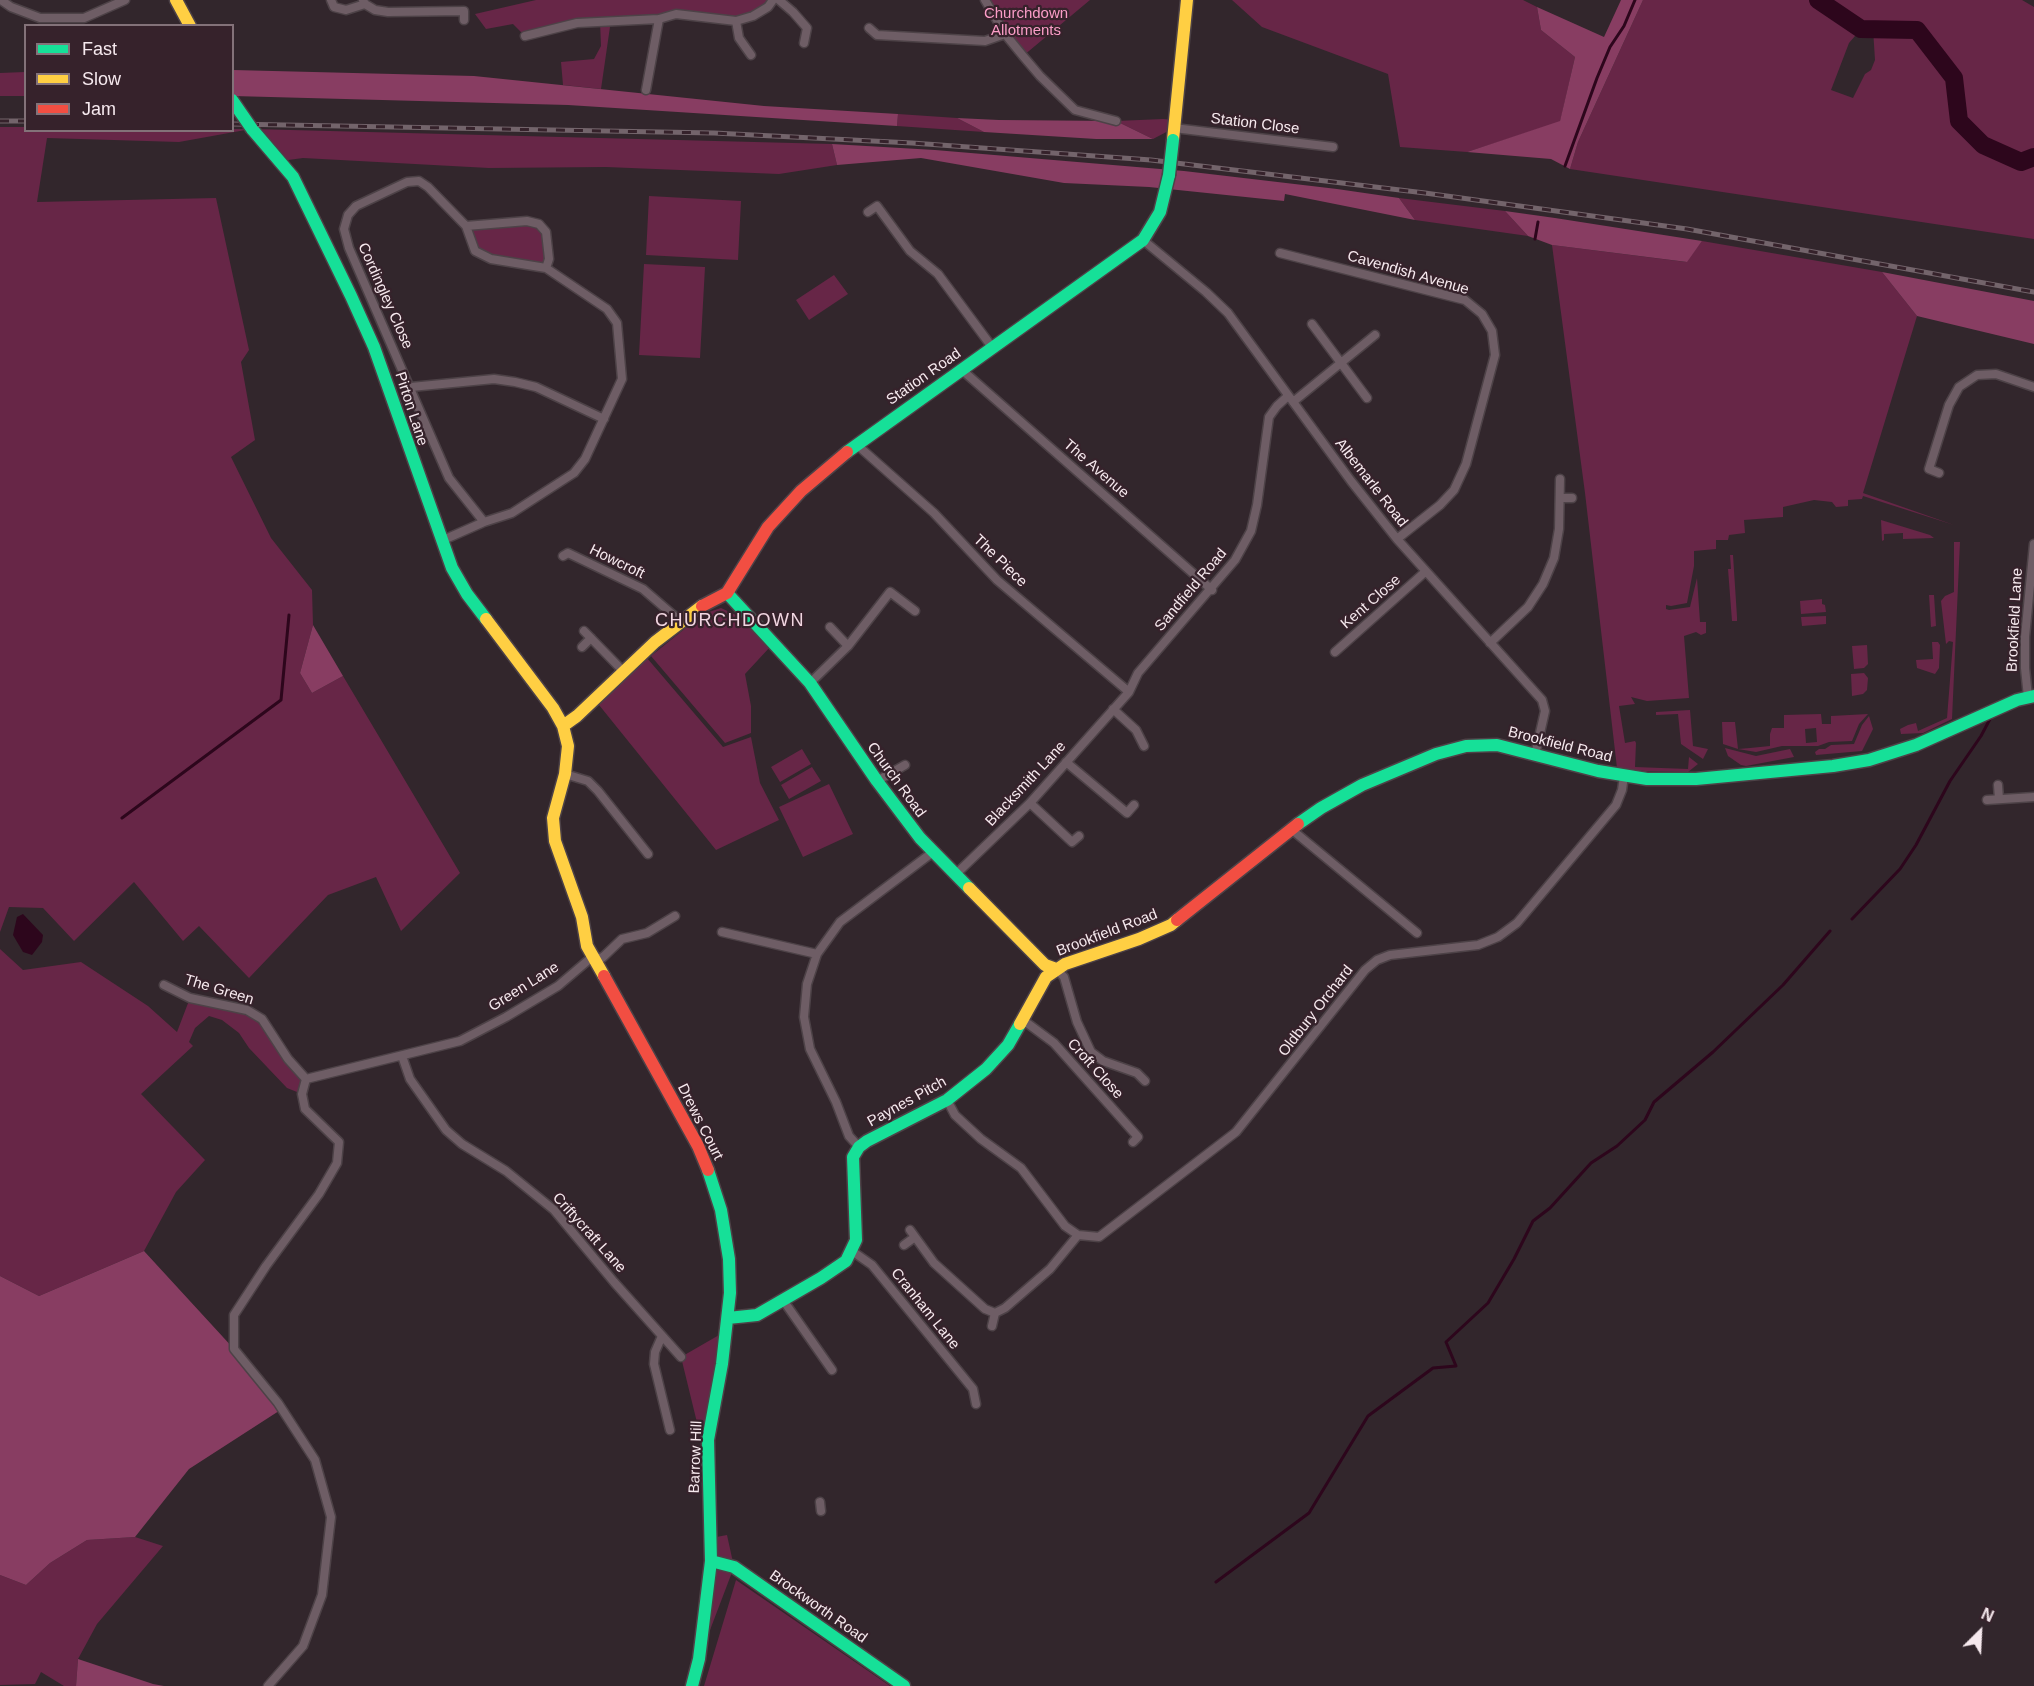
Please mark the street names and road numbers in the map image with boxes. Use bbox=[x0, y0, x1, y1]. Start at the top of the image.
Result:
street label: Station Close bbox=[1210, 110, 1300, 138]
street label: Cordingley Close bbox=[354, 240, 416, 352]
street label: Cavendish Avenue bbox=[1345, 247, 1471, 299]
street label: Station Road bbox=[883, 345, 965, 409]
street label: Pirton Lane bbox=[391, 370, 431, 448]
street label: Albemarle Road bbox=[1331, 435, 1411, 531]
street label: The Avenue bbox=[1060, 436, 1132, 502]
street label: The Piece bbox=[969, 531, 1031, 591]
street label: Howcroft bbox=[586, 541, 648, 583]
street label: Sandfield Road bbox=[1151, 545, 1231, 635]
street label: Brookfield Lane bbox=[2003, 567, 2027, 673]
street label: Kent Close bbox=[1337, 571, 1405, 633]
street label: Brookfield Road bbox=[1506, 723, 1614, 767]
street label: Blacksmith Lane bbox=[982, 738, 1070, 830]
street label: Church Road bbox=[863, 739, 929, 821]
street label: Brookfield Road bbox=[1054, 905, 1160, 961]
street label: Green Lane bbox=[486, 958, 562, 1016]
street label: Oldbury Orchard bbox=[1275, 962, 1357, 1060]
street label: The Green bbox=[182, 971, 256, 1009]
street label: Croft Close bbox=[1063, 1035, 1127, 1103]
street label: Paynes Pitch bbox=[864, 1073, 950, 1131]
street label: Drews Court bbox=[673, 1081, 727, 1163]
street label: Criftycraft Lane bbox=[548, 1189, 630, 1277]
street label: Cranham Lane bbox=[887, 1265, 963, 1353]
street label: Barrow Hill bbox=[686, 1420, 706, 1494]
street label: Brockworth Road bbox=[766, 1567, 870, 1647]

